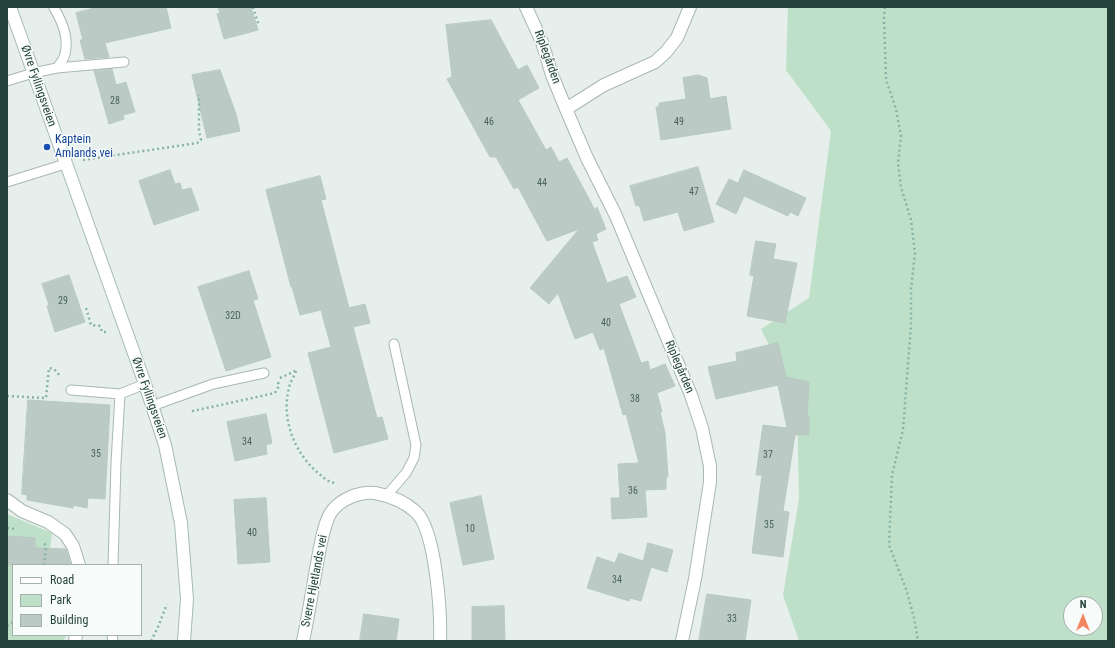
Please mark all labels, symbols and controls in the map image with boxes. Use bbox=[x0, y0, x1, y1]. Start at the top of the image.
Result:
street label: Riplegården bbox=[531, 28, 563, 86]
street label: Øvre Fyllingsveien bbox=[17, 43, 59, 129]
house number: 28 bbox=[110, 95, 120, 107]
house number: 46 bbox=[484, 116, 494, 128]
house number: 49 bbox=[674, 116, 684, 128]
place label: Kaptein Amlands vei bbox=[55, 133, 113, 161]
marker: Kaptein Amlands vei bbox=[42, 142, 52, 152]
house number: 44 bbox=[537, 177, 547, 189]
house number: 47 bbox=[689, 186, 699, 198]
house number: 29 bbox=[58, 295, 68, 307]
house number: 32D bbox=[225, 310, 241, 322]
house number: 40 bbox=[601, 317, 611, 329]
street label: Riplegården bbox=[661, 338, 697, 396]
street label: Øvre Fyllingsveien bbox=[128, 355, 170, 441]
house number: 38 bbox=[630, 393, 640, 405]
house number: 34 bbox=[242, 436, 252, 448]
house number: 35 bbox=[91, 448, 101, 460]
house number: 37 bbox=[763, 449, 773, 461]
house number: 36 bbox=[628, 485, 638, 497]
house number: 35 bbox=[764, 519, 774, 531]
house number: 10 bbox=[465, 523, 475, 535]
house number: 40 bbox=[247, 527, 257, 539]
street label: Sverre Hjetlands vei bbox=[299, 534, 331, 628]
legend bbox=[12, 564, 142, 636]
text: Road bbox=[50, 573, 74, 587]
house number: 34 bbox=[612, 574, 622, 586]
text: Park bbox=[50, 593, 71, 607]
north arrow bbox=[1063, 596, 1103, 636]
text: N bbox=[1080, 598, 1086, 611]
text: Building bbox=[50, 613, 88, 627]
house number: 33 bbox=[727, 613, 737, 625]

